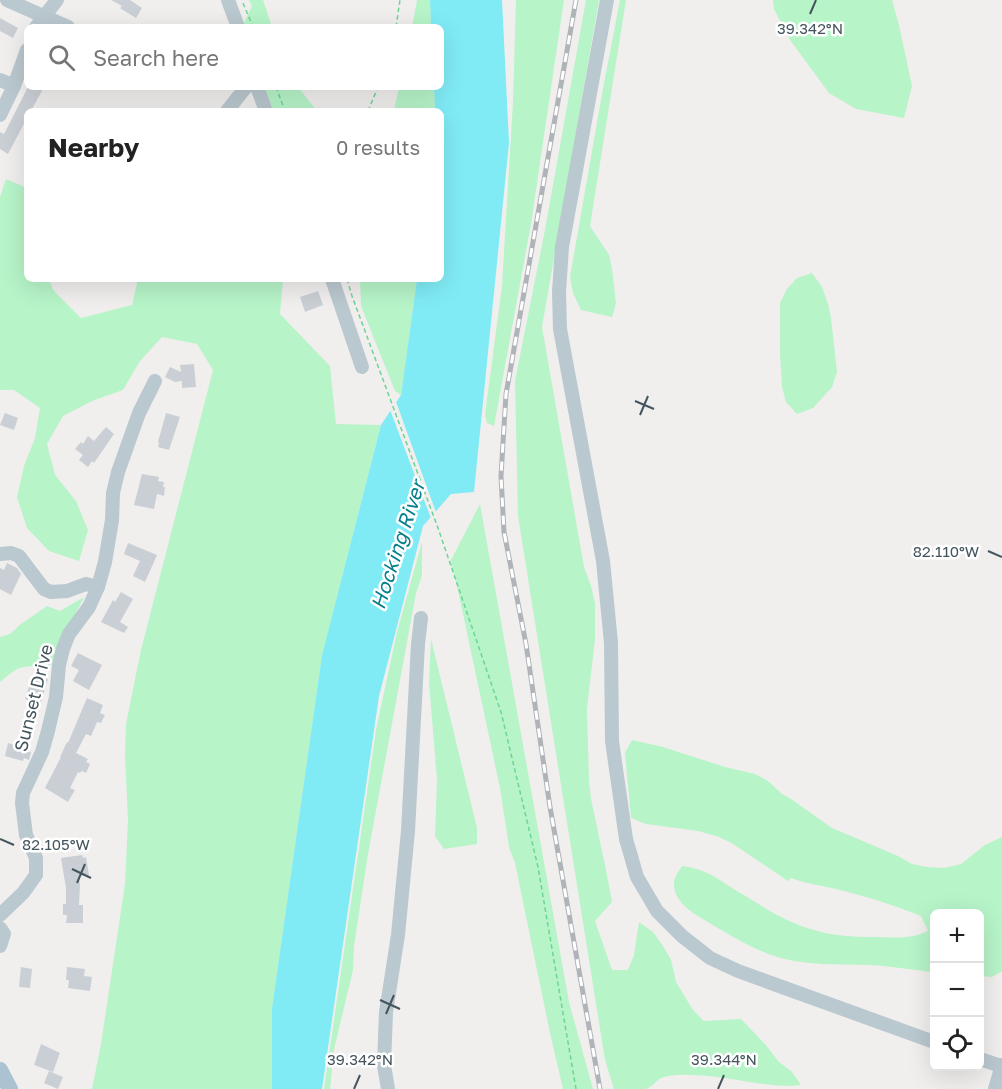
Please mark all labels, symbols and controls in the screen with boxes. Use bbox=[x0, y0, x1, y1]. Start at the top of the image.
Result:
text: 39.342°N bbox=[777, 19, 843, 37]
search box bbox=[24, 24, 444, 90]
icon: search bbox=[45, 41, 78, 74]
text: Search here bbox=[93, 44, 219, 71]
text: Nearby bbox=[48, 132, 139, 163]
text: 0 results bbox=[336, 135, 420, 159]
water label: Hocking River bbox=[365, 474, 431, 612]
text: 82.110°W bbox=[913, 542, 979, 560]
street label: Sunset Drive bbox=[9, 642, 57, 754]
text: 82.105°W bbox=[22, 835, 90, 853]
map controls bbox=[930, 909, 984, 1071]
button: + bbox=[930, 909, 984, 963]
button: − bbox=[930, 963, 984, 1017]
button: locate bbox=[930, 1017, 984, 1071]
text: 39.342°N bbox=[327, 1050, 393, 1068]
text: 39.344°N bbox=[691, 1050, 757, 1068]

